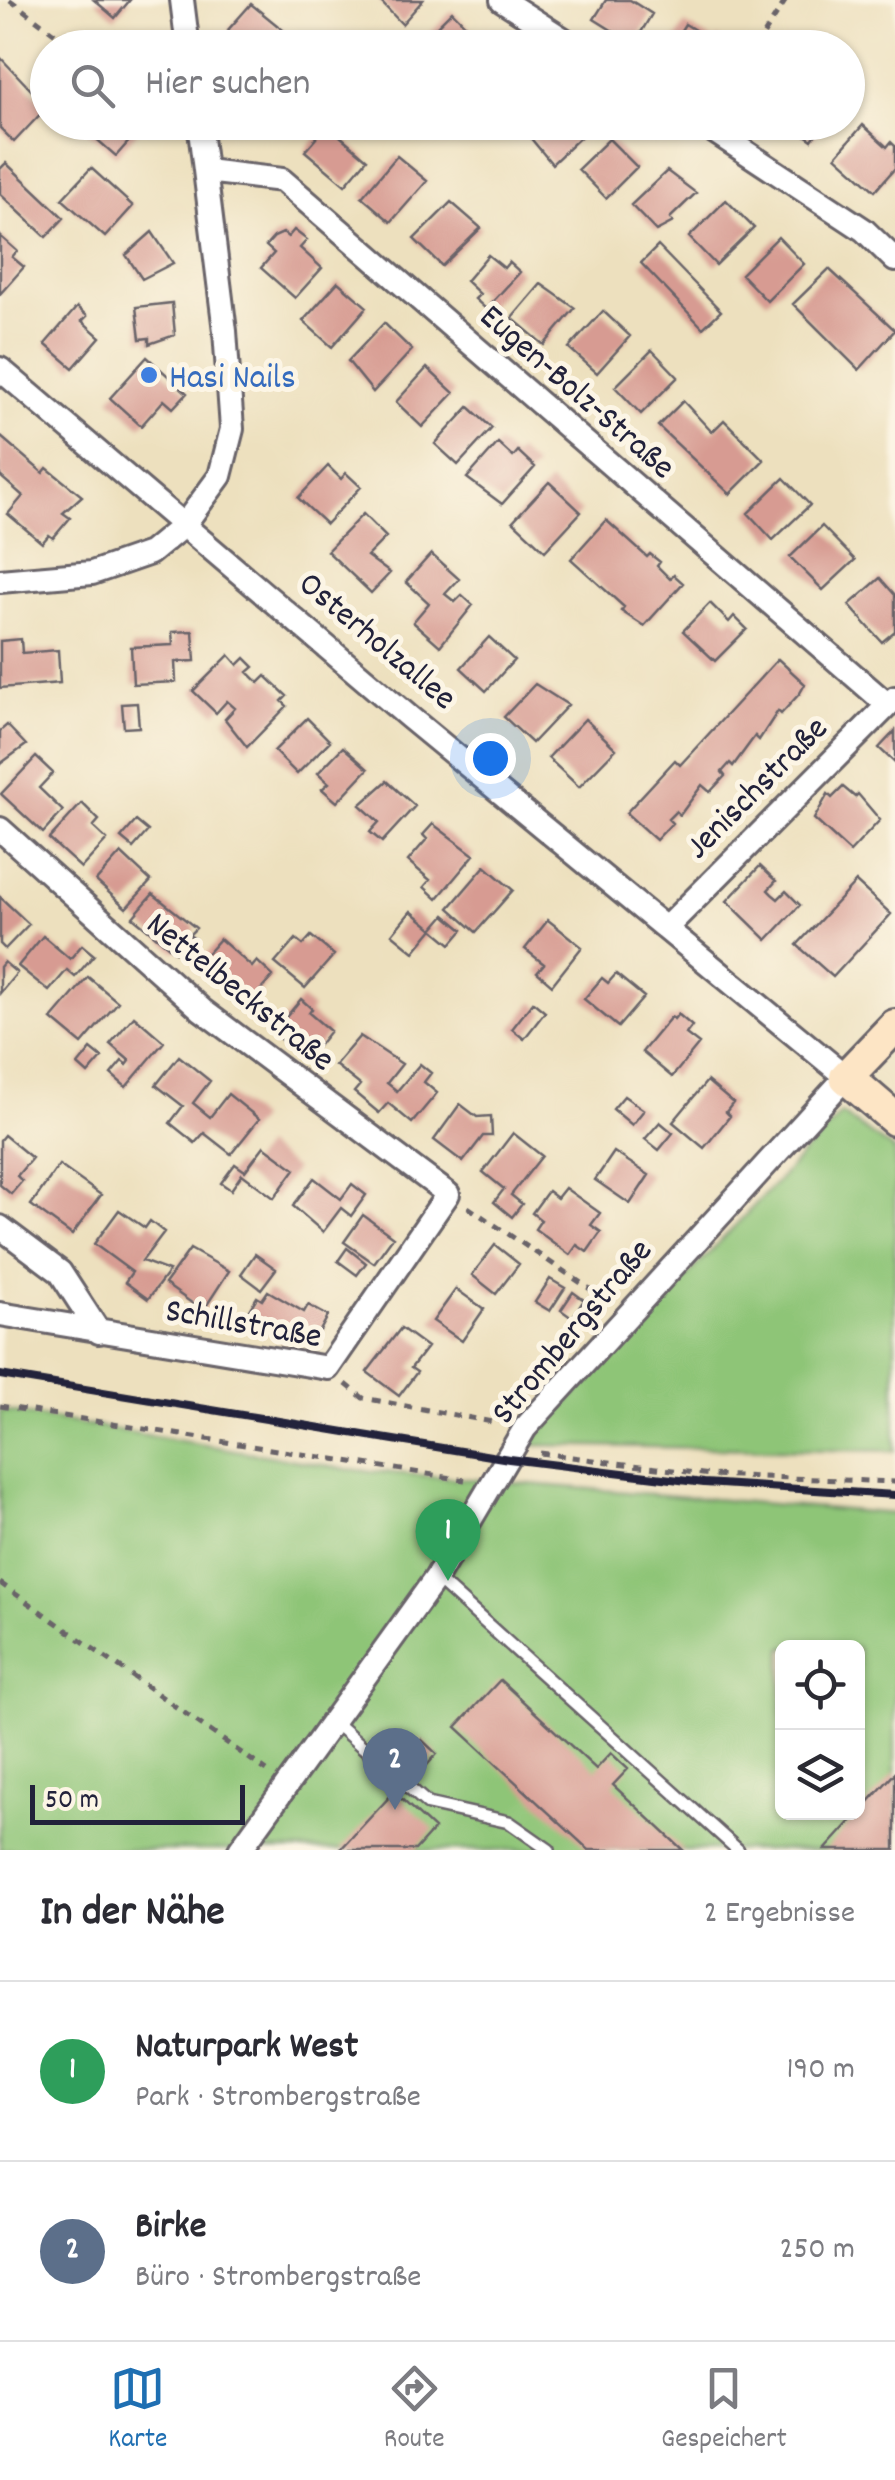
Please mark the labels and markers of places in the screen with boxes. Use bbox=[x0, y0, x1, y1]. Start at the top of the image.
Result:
place label: Hasi Nails bbox=[169, 355, 296, 405]
marker: Hasi Nails bbox=[138, 364, 160, 386]
pin: 1 bbox=[416, 1498, 480, 1581]
pin: 2 bbox=[362, 1728, 428, 1810]

